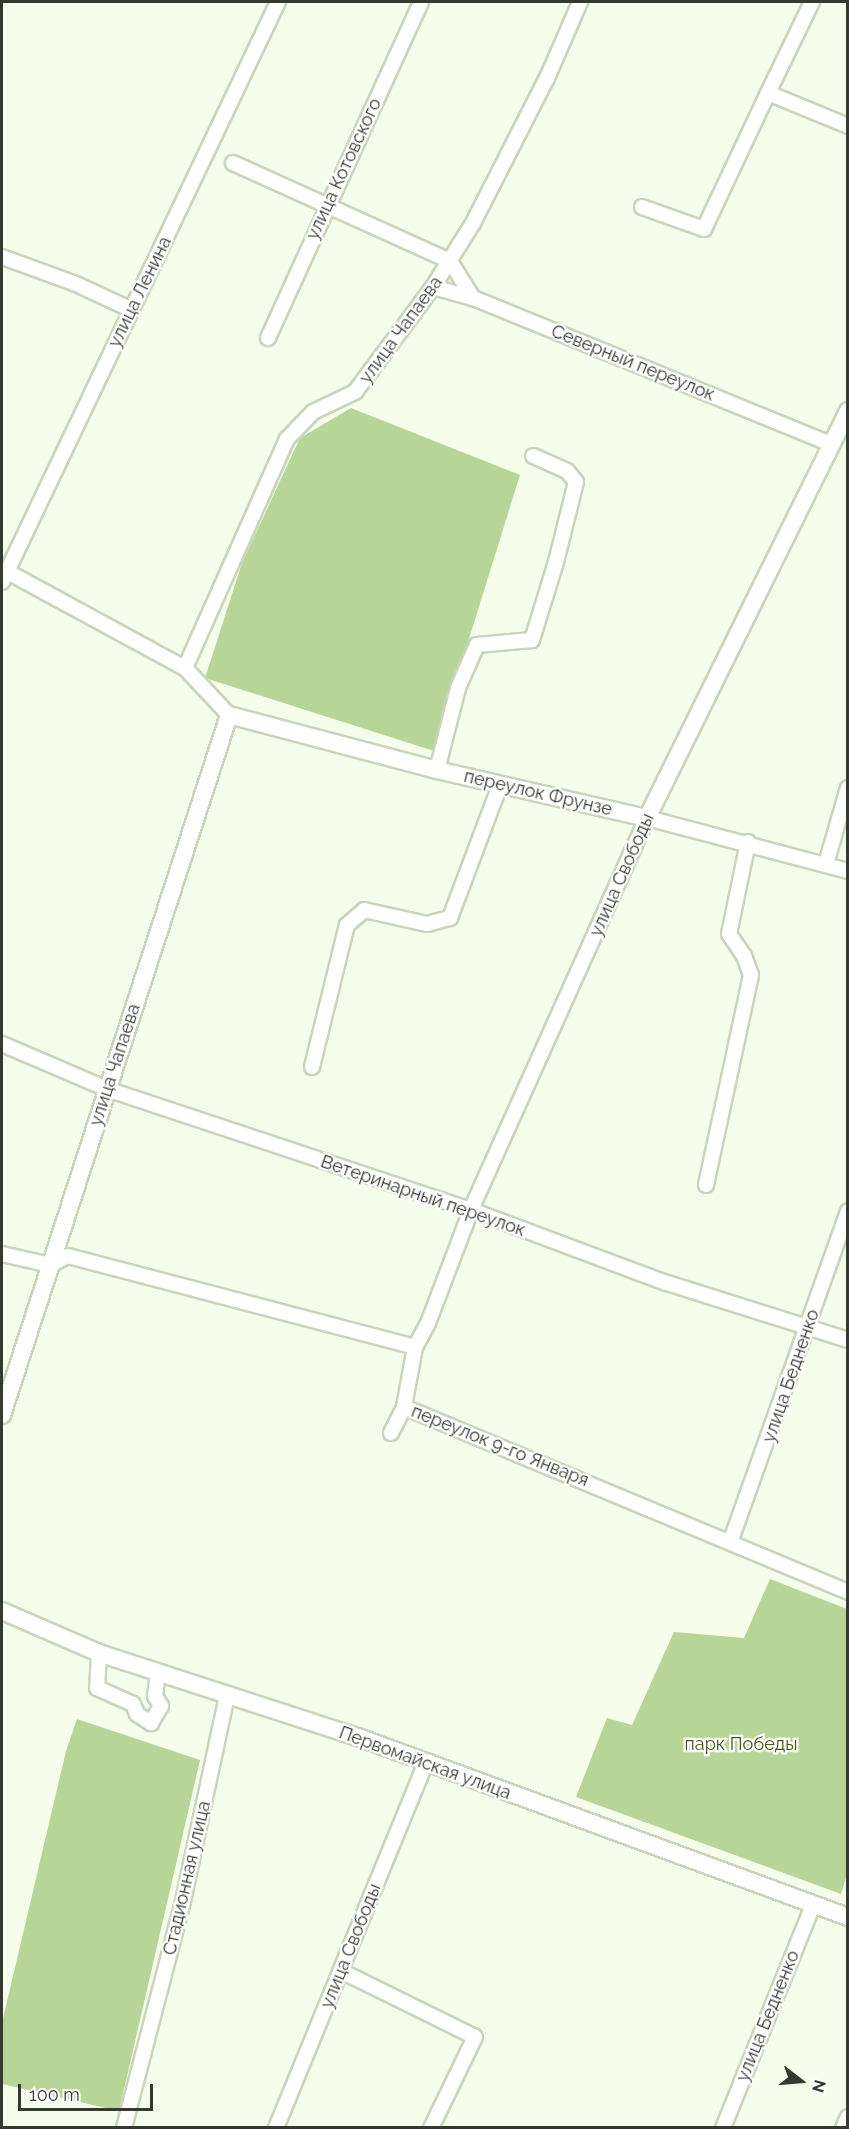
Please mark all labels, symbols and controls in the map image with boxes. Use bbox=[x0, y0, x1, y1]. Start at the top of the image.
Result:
street label: улица Котовского bbox=[302, 95, 386, 243]
street label: улица Ленина bbox=[104, 233, 176, 351]
street label: улица Чапаева bbox=[355, 272, 447, 388]
street label: Северный переулок bbox=[548, 320, 718, 406]
street label: переулок Фрунзе bbox=[462, 765, 614, 821]
street label: улица Свободы bbox=[585, 810, 659, 940]
street label: улица Чапаева bbox=[85, 1001, 145, 1129]
street label: Ветеринарный переулок bbox=[318, 1151, 528, 1241]
street label: улица Бедненко bbox=[758, 1307, 824, 1445]
street label: переулок 9-го Января bbox=[408, 1401, 592, 1491]
street label: Первомайская улица bbox=[336, 1722, 514, 1804]
park label: парк Победы bbox=[685, 1733, 797, 1755]
street label: Стадионная улица bbox=[159, 1799, 215, 1957]
street label: улица Свободы bbox=[316, 1881, 386, 2011]
street label: улица Бедненко bbox=[732, 1947, 804, 2085]
north arrow bbox=[771, 2051, 831, 2111]
scale bar bbox=[21, 2072, 156, 2110]
text: N bbox=[808, 2078, 830, 2095]
text: 100 m bbox=[29, 2084, 80, 2105]

